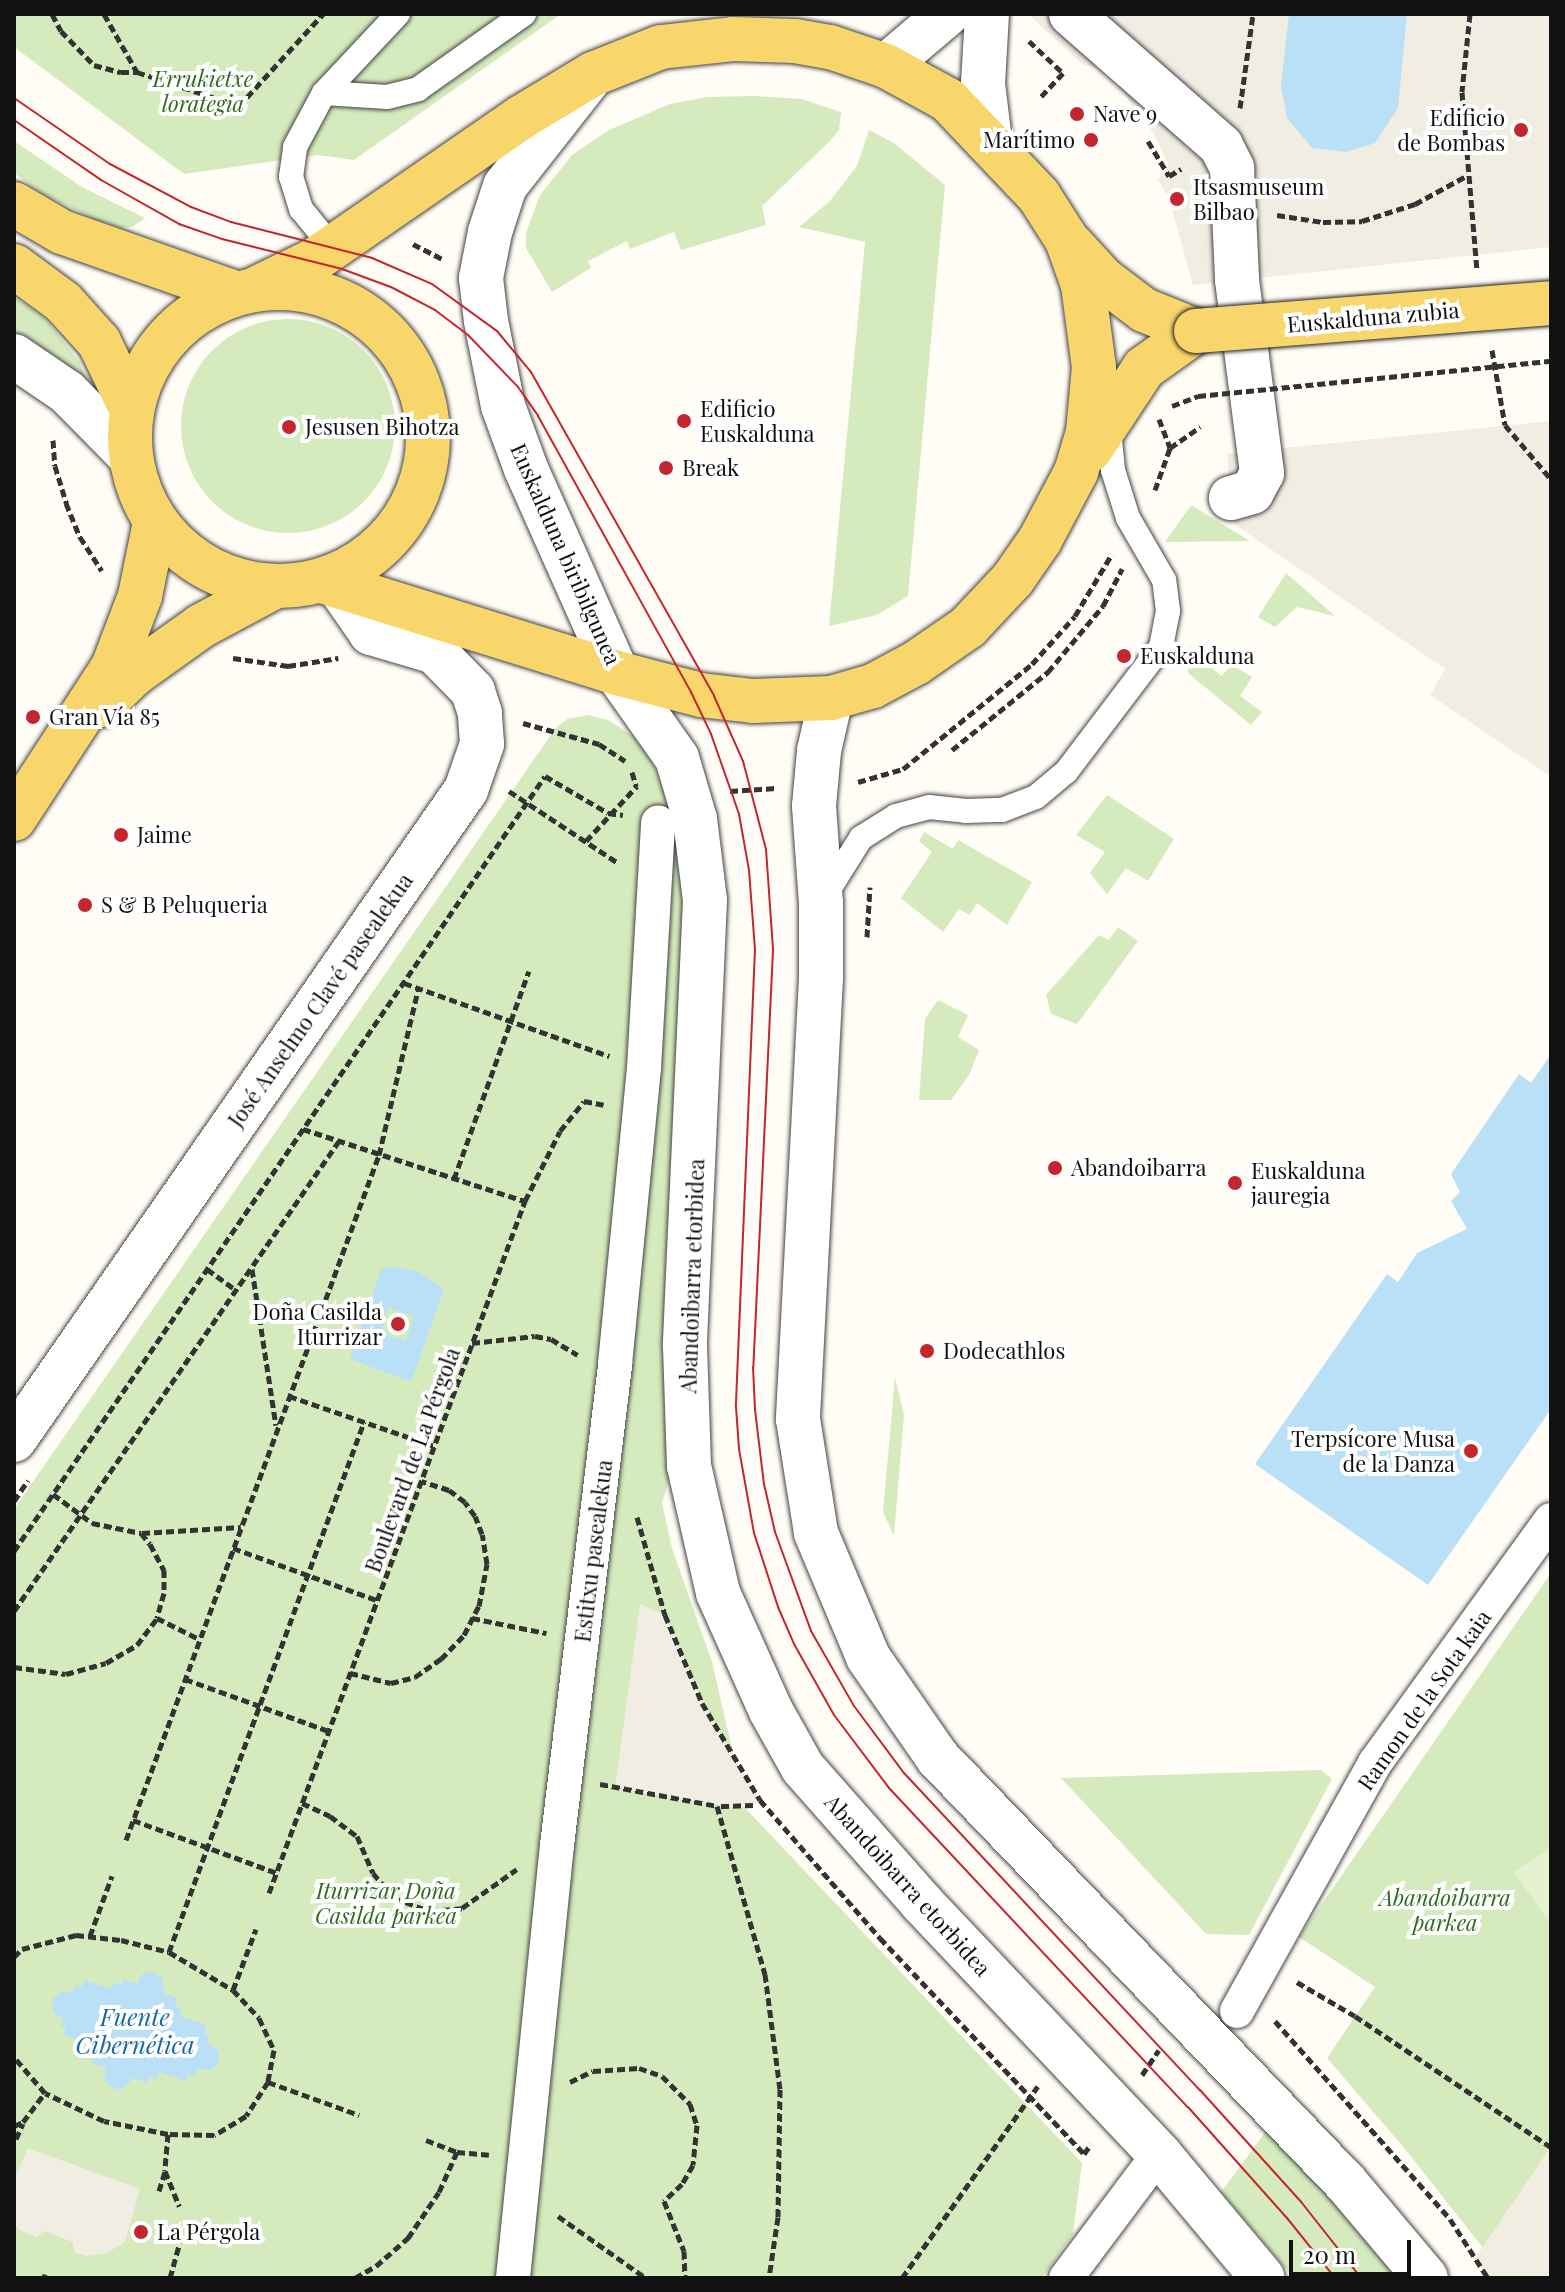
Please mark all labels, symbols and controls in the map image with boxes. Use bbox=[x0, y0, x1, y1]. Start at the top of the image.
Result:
park label: Errukietxe lorategia bbox=[153, 65, 253, 116]
place label: Nave 9 bbox=[1093, 101, 1157, 127]
place label: Edificio de Bombas bbox=[1397, 104, 1505, 156]
marker: Nave 9 bbox=[1068, 105, 1086, 123]
marker: Edificio de Bombas bbox=[1512, 121, 1530, 139]
place label: Marítimo bbox=[983, 127, 1075, 153]
marker: Marítimo bbox=[1082, 131, 1100, 149]
place label: Itsasmuseum Bilbao bbox=[1193, 173, 1324, 224]
marker: Itsasmuseum Bilbao bbox=[1168, 190, 1186, 208]
street label: Euskalduna zubia bbox=[1286, 296, 1460, 338]
place label: Edificio Euskalduna bbox=[700, 395, 815, 446]
marker: Edificio Euskalduna bbox=[675, 412, 693, 430]
place label: Jesusen Bihotza bbox=[305, 414, 459, 440]
marker: Jesusen Bihotza bbox=[280, 418, 298, 436]
street label: Euskalduna biribilgunea bbox=[505, 439, 627, 669]
place label: Break bbox=[682, 455, 739, 481]
marker: Break bbox=[657, 459, 675, 477]
place label: Euskalduna bbox=[1140, 643, 1255, 669]
marker: Euskalduna bbox=[1115, 647, 1133, 665]
place label: Gran Vía 85 bbox=[49, 704, 161, 730]
marker: Gran Vía 85 bbox=[24, 708, 42, 726]
place label: Jaime bbox=[137, 822, 192, 848]
marker: Jaime bbox=[112, 826, 130, 844]
street label: José Anselmo Clavé pasealekua bbox=[222, 868, 418, 1132]
place label: S & B Peluqueria bbox=[101, 892, 268, 918]
marker: S & B Peluqueria bbox=[76, 896, 94, 914]
place label: Abandoibarra bbox=[1071, 1155, 1206, 1181]
place label: Euskalduna jauregia bbox=[1251, 1157, 1366, 1208]
street label: Abandoibarra etorbidea bbox=[675, 1158, 709, 1394]
marker: Abandoibarra bbox=[1046, 1159, 1064, 1177]
marker: Euskalduna jauregia bbox=[1226, 1174, 1244, 1192]
place label: Doña Casilda Iturrizar bbox=[252, 1298, 382, 1350]
marker: Doña Casilda Iturrizar bbox=[389, 1315, 407, 1333]
place label: Dodecathlos bbox=[943, 1338, 1065, 1364]
marker: Dodecathlos bbox=[918, 1342, 936, 1360]
street label: Boulevard de La Pérgola bbox=[359, 1344, 465, 1576]
place label: Terpsícore Musa de la Danza bbox=[1291, 1425, 1455, 1476]
marker: Terpsícore Musa de la Danza bbox=[1462, 1442, 1480, 1460]
street label: Estitxu pasealekua bbox=[569, 1458, 617, 1644]
street label: Ramon de la Sota kaia bbox=[1351, 1604, 1497, 1796]
street label: Abandoibarra etorbidea bbox=[820, 1789, 996, 1981]
park label: Iturrizar Doña Casilda parkea bbox=[315, 1877, 457, 1928]
park label: Abandoibarra parkea bbox=[1379, 1884, 1511, 1936]
water label: Fuente Cibernética bbox=[75, 2003, 195, 2059]
place label: La Pérgola bbox=[157, 2219, 260, 2245]
marker: La Pérgola bbox=[132, 2223, 150, 2241]
scale bar bbox=[1293, 2224, 1415, 2274]
text: 20 m bbox=[1303, 2238, 1356, 2270]

